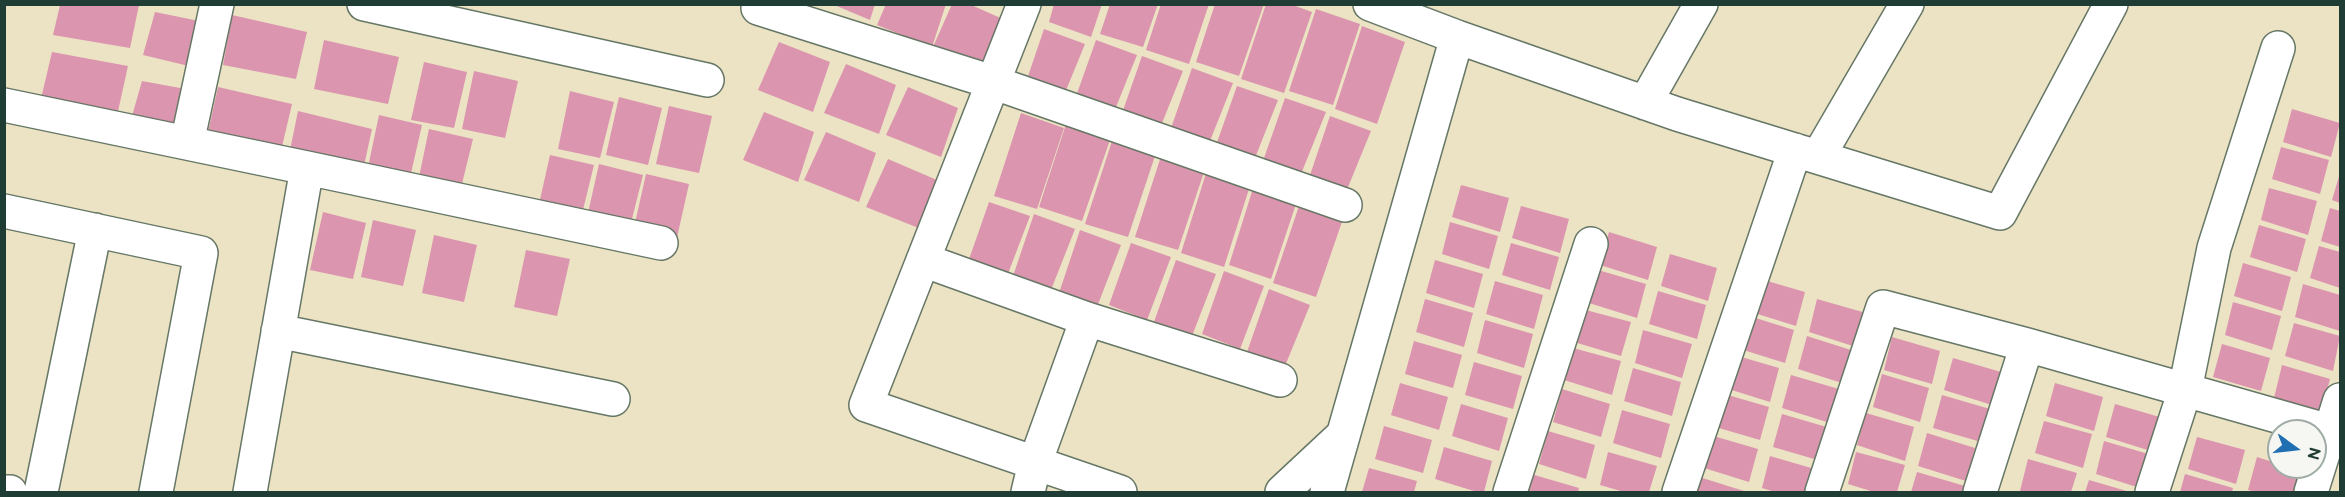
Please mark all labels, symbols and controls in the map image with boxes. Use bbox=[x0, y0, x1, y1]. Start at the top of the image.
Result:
north arrow bbox=[2267, 419, 2327, 479]
text: N bbox=[2302, 445, 2324, 462]

